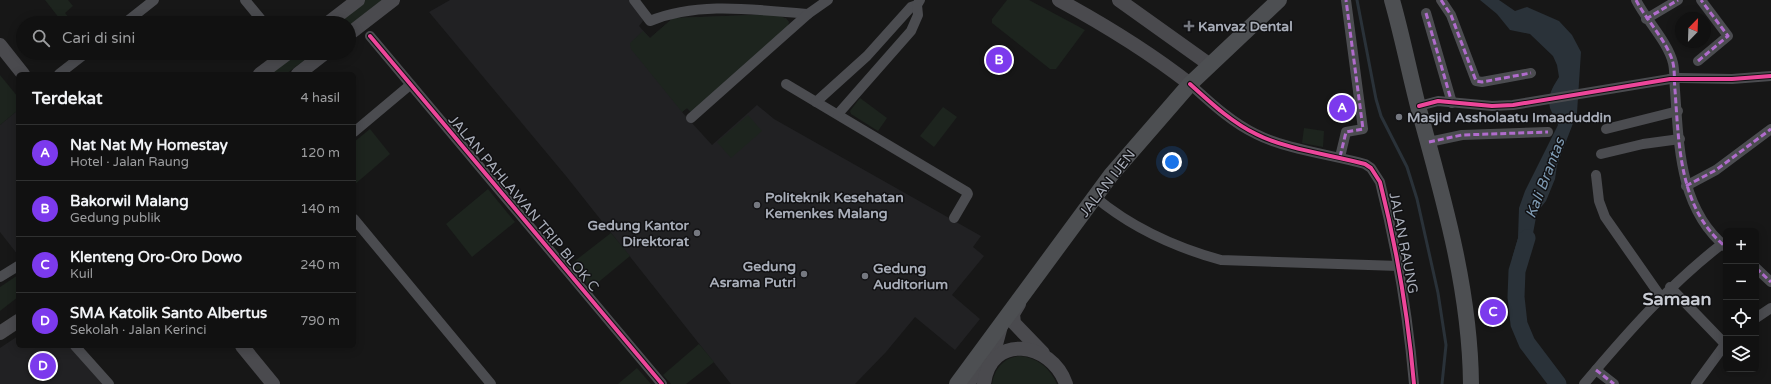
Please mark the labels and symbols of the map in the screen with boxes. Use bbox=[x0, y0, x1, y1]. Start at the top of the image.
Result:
north arrow bbox=[1675, 12, 1711, 48]
place label: Kanvaz Dental bbox=[1198, 18, 1293, 35]
marker: Kanvaz Dental bbox=[1183, 20, 1195, 32]
pin: B bbox=[986, 45, 1012, 75]
pin: A bbox=[1329, 93, 1355, 123]
place label: Masjid Assholaatu Imaaduddin bbox=[1407, 109, 1612, 126]
street label: JALAN PAHLAWAN TRIP BLOK C bbox=[445, 112, 603, 295]
marker: Masjid Assholaatu Imaaduddin bbox=[1394, 112, 1404, 122]
water label: Kali Brantas bbox=[1521, 134, 1569, 221]
street label: JALAN IJEN bbox=[1076, 146, 1139, 220]
your location bbox=[1162, 152, 1182, 172]
place label: Politeknik Kesehatan Kemenkes Malang bbox=[765, 189, 904, 222]
street label: JALAN RAUNG bbox=[1385, 191, 1422, 295]
marker: Politeknik Kesehatan Kemenkes Malang bbox=[752, 200, 762, 210]
place label: Gedung Kantor Direktorat bbox=[587, 217, 690, 250]
marker: Gedung Kantor Direktorat bbox=[692, 228, 702, 238]
place label: Gedung Asrama Putri bbox=[709, 258, 796, 291]
place label: Gedung Auditorium bbox=[873, 260, 948, 293]
marker: Gedung Asrama Putri bbox=[799, 269, 809, 279]
marker: Gedung Auditorium bbox=[860, 271, 870, 281]
district label: Samaan bbox=[1643, 288, 1711, 310]
pin: C bbox=[1480, 297, 1506, 327]
pin: D bbox=[30, 351, 56, 381]

